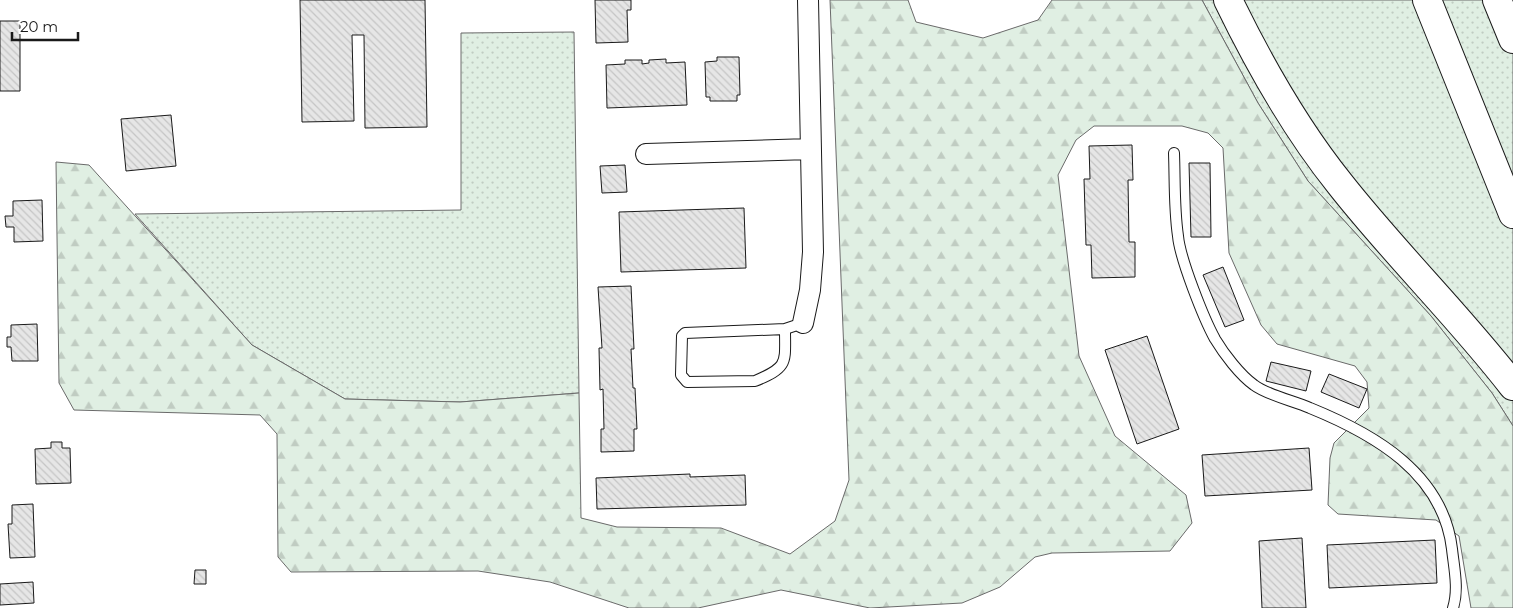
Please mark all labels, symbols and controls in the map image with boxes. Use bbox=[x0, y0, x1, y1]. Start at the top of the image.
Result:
scale bar bbox=[12, 10, 79, 42]
text: 20 m bbox=[20, 17, 58, 36]

